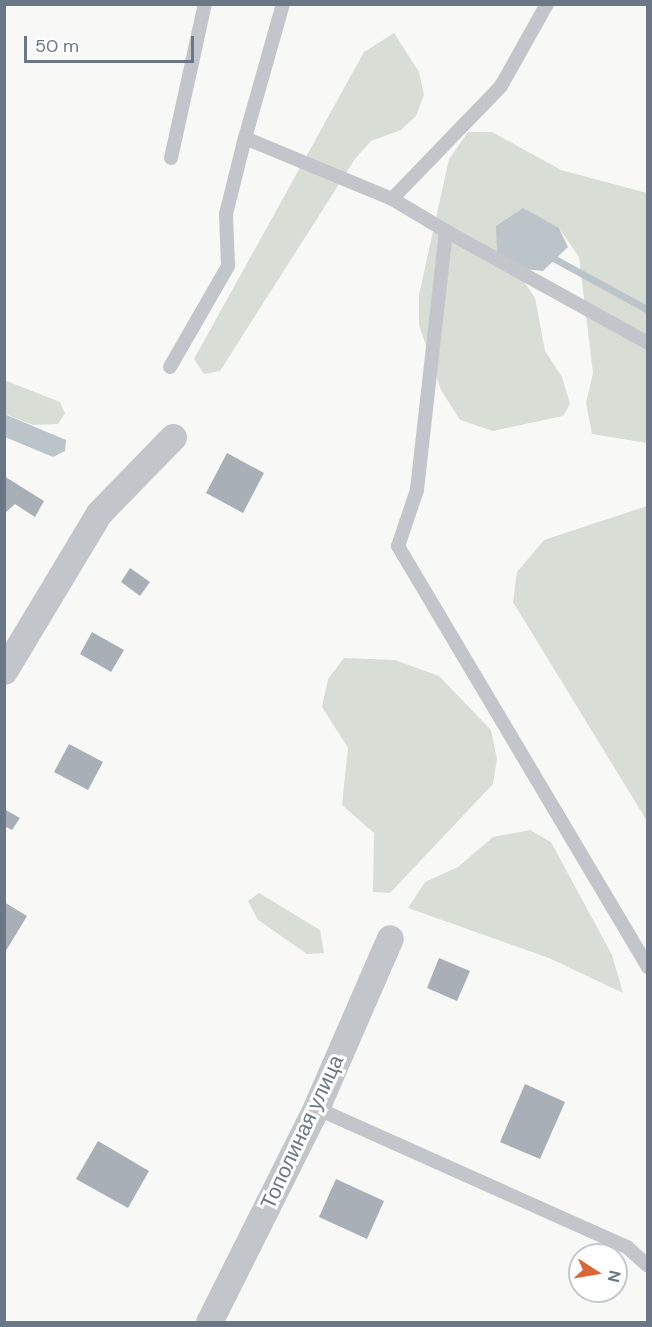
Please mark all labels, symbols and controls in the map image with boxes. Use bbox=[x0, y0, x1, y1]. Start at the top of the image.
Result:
scale bar bbox=[27, 24, 196, 62]
text: 50 m bbox=[35, 34, 79, 58]
street label: Тополиная улица bbox=[255, 1051, 349, 1213]
north arrow bbox=[568, 1243, 628, 1303]
text: N bbox=[603, 1269, 626, 1284]

